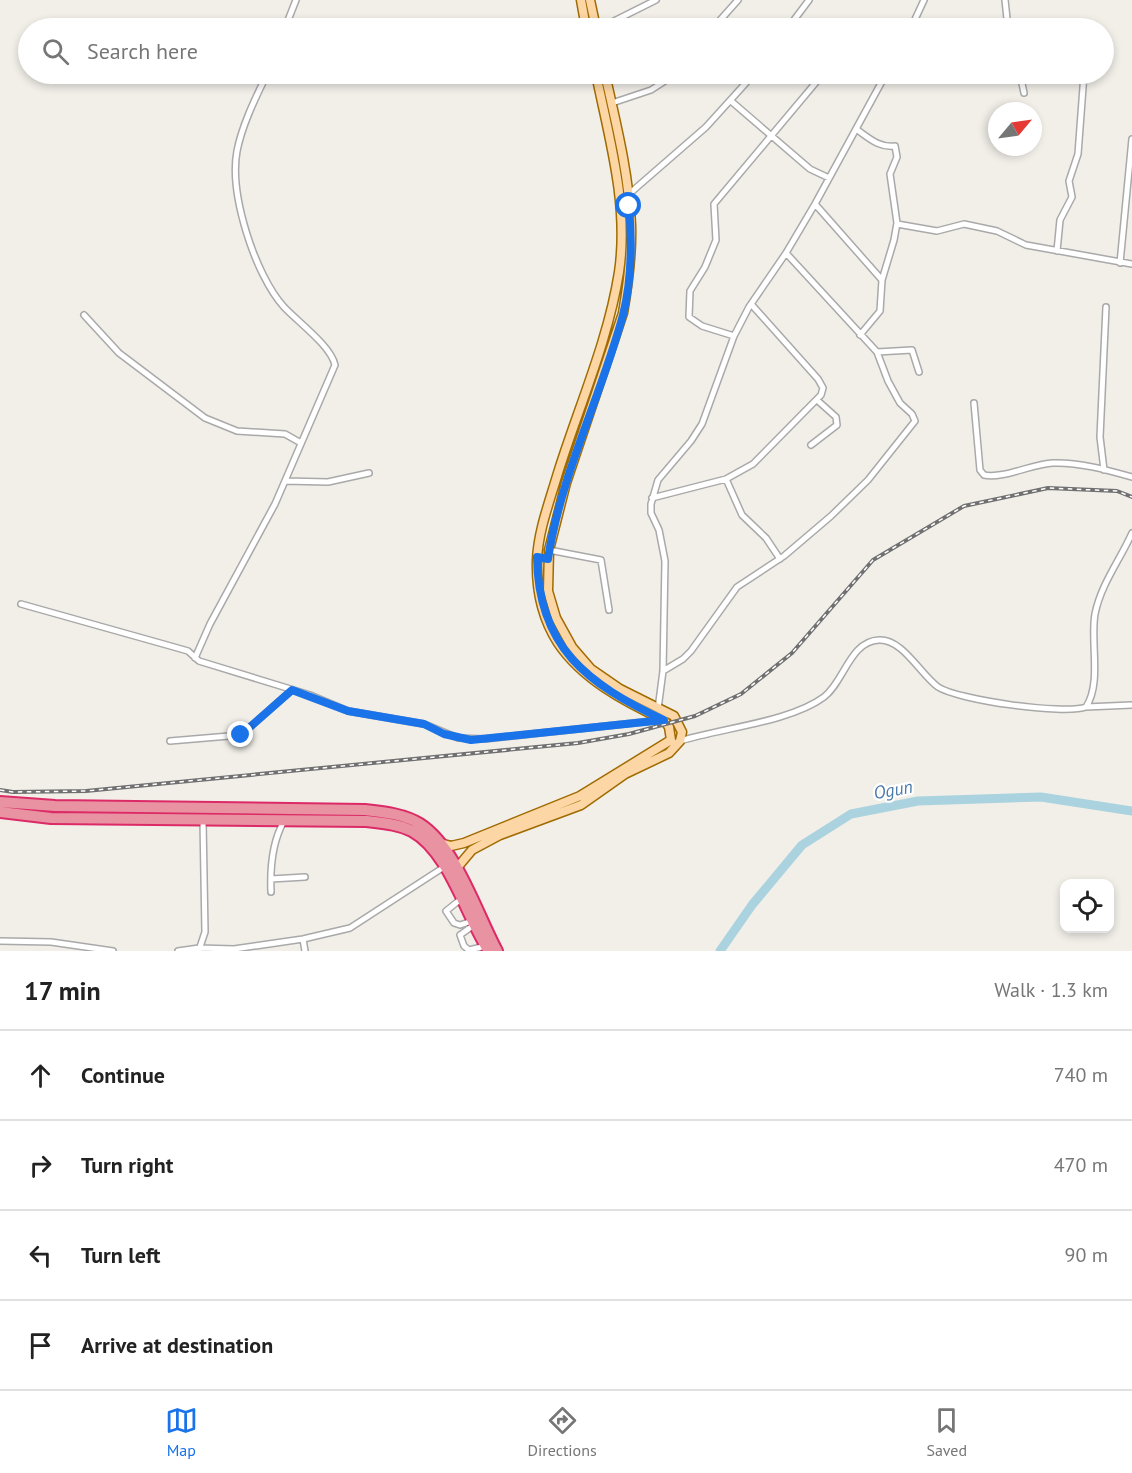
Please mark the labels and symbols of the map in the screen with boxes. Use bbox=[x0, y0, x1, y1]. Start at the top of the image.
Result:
north arrow bbox=[988, 102, 1042, 156]
route start bbox=[615, 192, 641, 218]
route end bbox=[227, 721, 253, 747]
water label: Ogun bbox=[872, 775, 914, 804]

